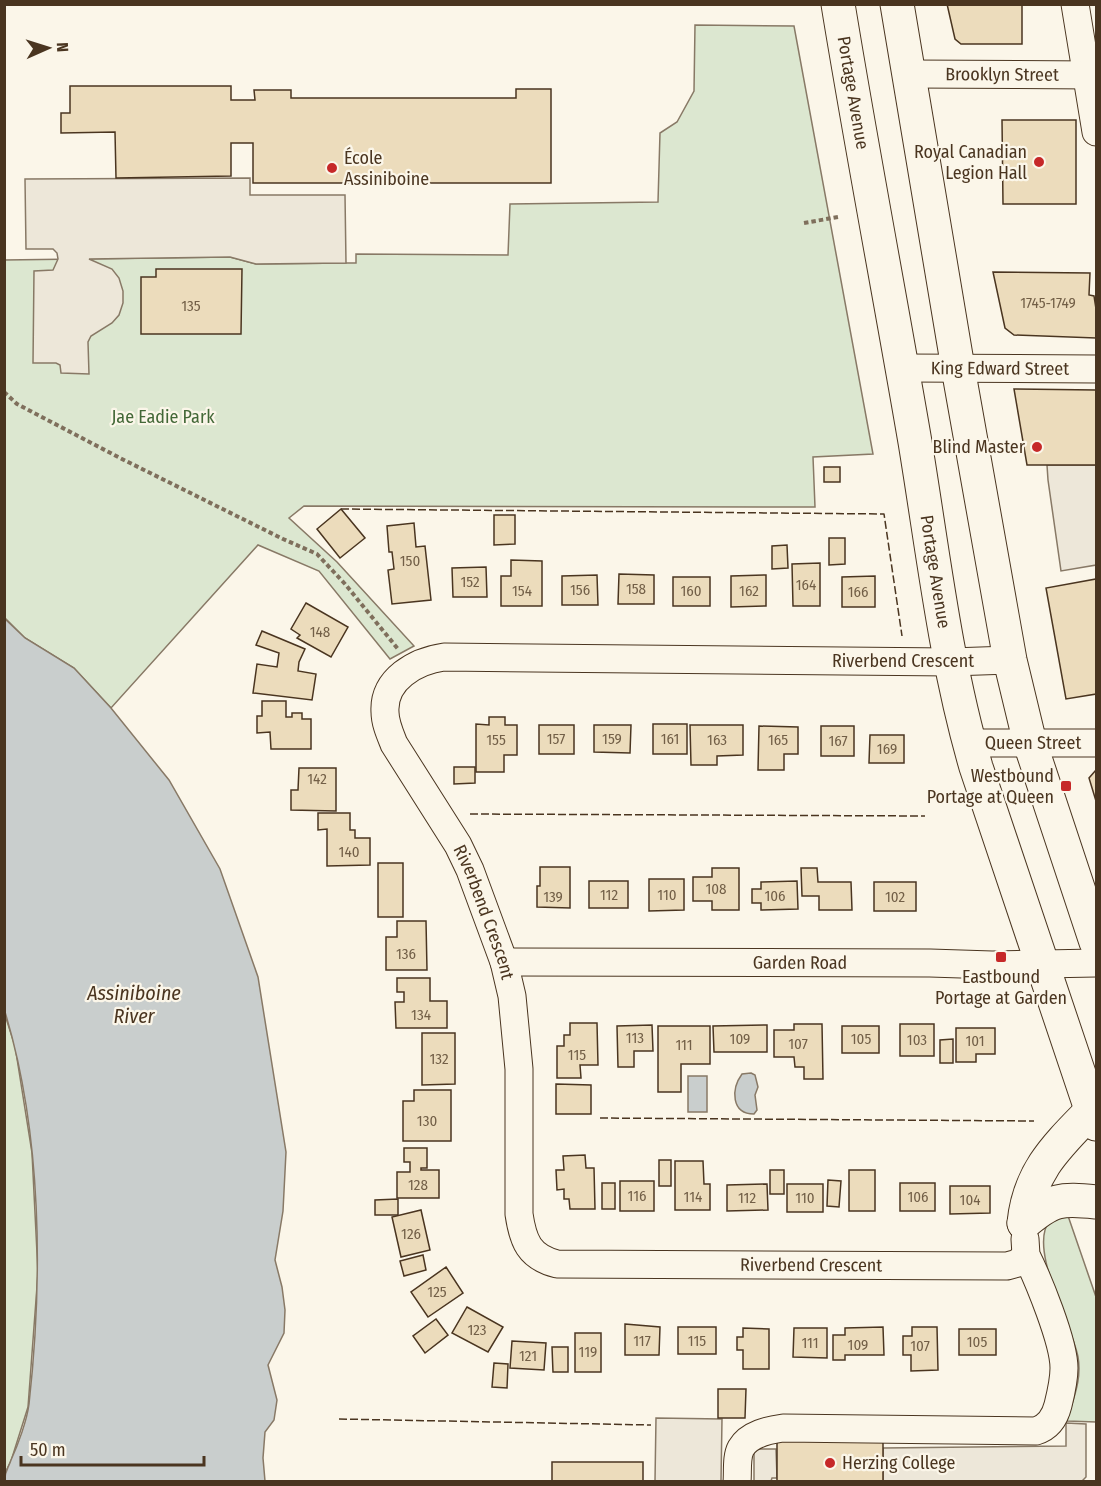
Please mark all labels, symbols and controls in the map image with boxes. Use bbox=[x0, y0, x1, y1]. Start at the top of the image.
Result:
north arrow bbox=[18, 18, 78, 78]
street label: Portage Avenue bbox=[832, 35, 874, 151]
text: N bbox=[53, 42, 72, 53]
street label: Brooklyn Street bbox=[945, 63, 1059, 86]
place label: Royal Canadian Legion Hall bbox=[914, 141, 1027, 184]
place label: École Assiniboine bbox=[344, 146, 429, 190]
marker: Royal Canadian Legion Hall bbox=[1032, 155, 1046, 169]
marker: École Assiniboine bbox=[325, 161, 339, 175]
house number: 1745-1749 bbox=[1020, 294, 1076, 312]
house number: 135 bbox=[181, 297, 201, 315]
street label: King Edward Street bbox=[931, 357, 1069, 380]
park label: Jae Eadie Park bbox=[111, 406, 215, 428]
place label: Blind Master bbox=[933, 436, 1026, 458]
marker: Blind Master bbox=[1030, 440, 1044, 454]
street label: Portage Avenue bbox=[916, 513, 955, 630]
house number: 150 bbox=[400, 552, 420, 570]
house number: 152 bbox=[460, 573, 480, 591]
house number: 164 bbox=[796, 576, 816, 594]
house number: 158 bbox=[626, 580, 646, 598]
house number: 156 bbox=[570, 581, 590, 599]
house number: 154 bbox=[512, 582, 532, 600]
house number: 160 bbox=[680, 582, 702, 600]
house number: 162 bbox=[739, 582, 759, 600]
house number: 166 bbox=[848, 583, 868, 601]
house number: 148 bbox=[310, 623, 330, 641]
street label: Riverbend Crescent bbox=[832, 650, 974, 672]
house number: 157 bbox=[547, 730, 565, 748]
house number: 159 bbox=[602, 730, 622, 748]
house number: 161 bbox=[661, 730, 679, 748]
house number: 155 bbox=[486, 731, 506, 749]
house number: 163 bbox=[707, 731, 727, 749]
house number: 165 bbox=[768, 731, 788, 749]
house number: 167 bbox=[828, 732, 848, 750]
street label: Queen Street bbox=[985, 732, 1081, 754]
house number: 169 bbox=[877, 740, 897, 758]
place label: Westbound Portage at Queen bbox=[927, 765, 1054, 808]
house number: 142 bbox=[307, 770, 327, 788]
marker: Westbound Portage at Queen bbox=[1059, 779, 1073, 793]
street label: Riverbend Crescent bbox=[449, 841, 519, 982]
house number: 140 bbox=[339, 843, 359, 861]
house number: 108 bbox=[705, 880, 727, 898]
house number: 112 bbox=[600, 886, 618, 904]
house number: 110 bbox=[657, 886, 677, 904]
house number: 106 bbox=[764, 887, 786, 905]
house number: 139 bbox=[543, 888, 563, 906]
house number: 102 bbox=[885, 888, 905, 906]
house number: 136 bbox=[396, 945, 416, 963]
marker: Eastbound Portage at Garden bbox=[994, 950, 1008, 964]
street label: Garden Road bbox=[753, 952, 847, 974]
place label: Eastbound Portage at Garden bbox=[935, 966, 1067, 1009]
water label: Assiniboine River bbox=[86, 981, 181, 1028]
house number: 134 bbox=[411, 1006, 431, 1024]
house number: 113 bbox=[626, 1029, 644, 1047]
house number: 109 bbox=[730, 1030, 750, 1048]
house number: 105 bbox=[851, 1030, 871, 1048]
house number: 103 bbox=[907, 1031, 927, 1049]
house number: 101 bbox=[965, 1032, 985, 1050]
house number: 107 bbox=[788, 1035, 808, 1053]
house number: 111 bbox=[675, 1036, 693, 1054]
house number: 115 bbox=[568, 1046, 586, 1064]
house number: 132 bbox=[429, 1050, 449, 1068]
house number: 130 bbox=[417, 1112, 437, 1130]
house number: 128 bbox=[408, 1176, 428, 1194]
house number: 116 bbox=[628, 1187, 646, 1205]
house number: 114 bbox=[684, 1188, 702, 1206]
house number: 106 bbox=[907, 1188, 929, 1206]
house number: 112 bbox=[738, 1189, 756, 1207]
house number: 110 bbox=[795, 1189, 815, 1207]
house number: 104 bbox=[960, 1191, 980, 1209]
house number: 126 bbox=[401, 1225, 421, 1243]
street label: Riverbend Crescent bbox=[740, 1254, 882, 1276]
house number: 125 bbox=[427, 1283, 447, 1301]
house number: 123 bbox=[467, 1321, 487, 1339]
house number: 117 bbox=[633, 1332, 651, 1350]
house number: 115 bbox=[688, 1332, 706, 1350]
house number: 105 bbox=[967, 1333, 987, 1351]
house number: 111 bbox=[801, 1334, 819, 1352]
house number: 109 bbox=[848, 1336, 868, 1354]
house number: 107 bbox=[910, 1337, 930, 1355]
house number: 119 bbox=[579, 1343, 597, 1361]
house number: 121 bbox=[519, 1347, 537, 1365]
scale bar bbox=[21, 1429, 204, 1467]
text: 50 m bbox=[30, 1439, 66, 1461]
place label: Herzing College bbox=[842, 1452, 955, 1474]
marker: Herzing College bbox=[823, 1456, 837, 1470]

